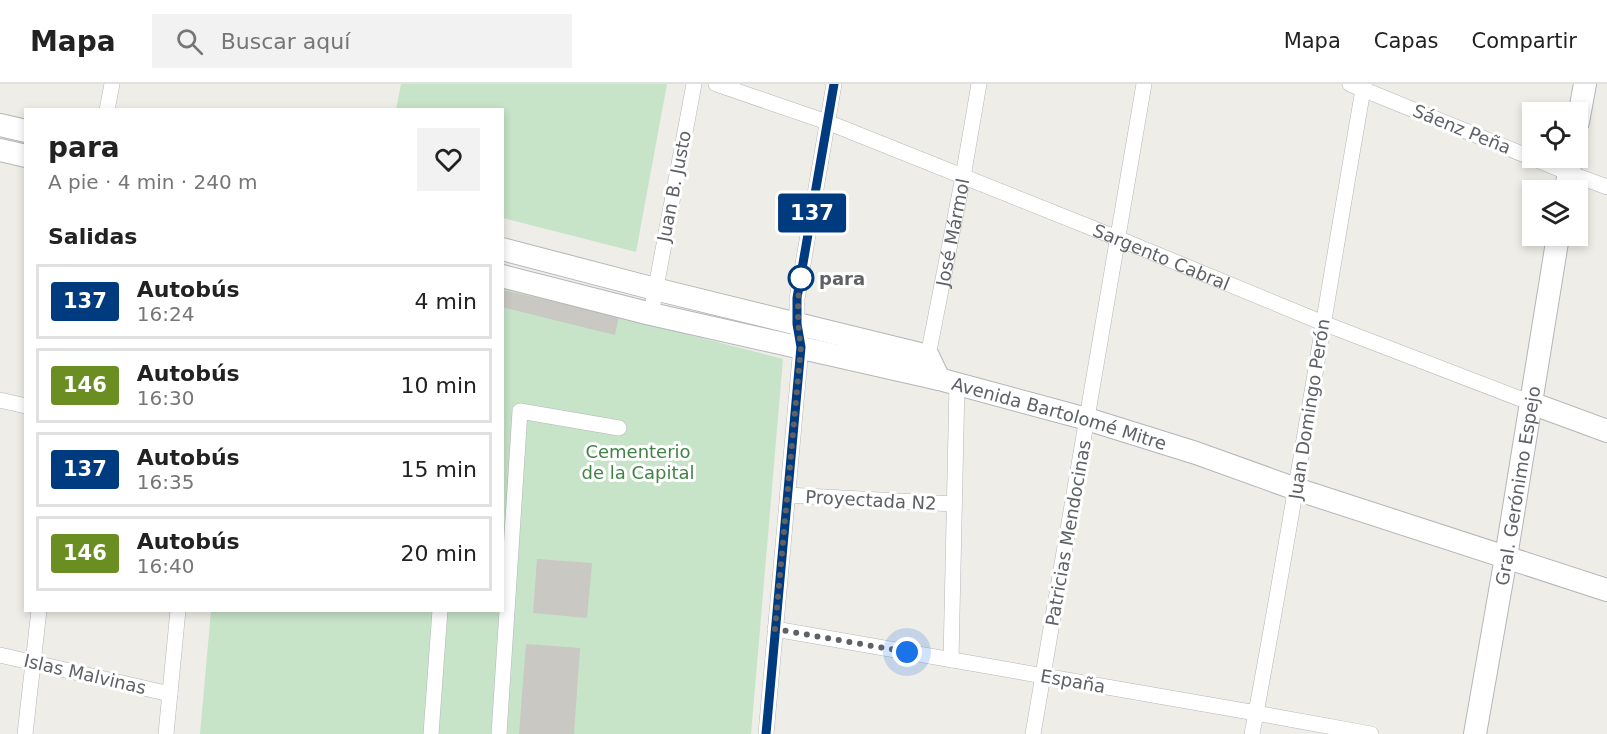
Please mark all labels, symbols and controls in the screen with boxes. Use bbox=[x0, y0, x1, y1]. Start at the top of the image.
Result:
search box bbox=[152, 14, 572, 68]
text: Mapa bbox=[30, 25, 116, 58]
icon: search bbox=[173, 25, 206, 58]
text: Buscar aquí bbox=[221, 29, 350, 54]
text: Mapa bbox=[1284, 29, 1341, 53]
text: Capas bbox=[1374, 29, 1438, 53]
text: Compartir bbox=[1471, 29, 1577, 53]
street label: Sáenz Peña bbox=[1410, 100, 1514, 158]
map controls bbox=[1522, 102, 1588, 246]
button: locate bbox=[1522, 102, 1588, 168]
button: heart bbox=[417, 128, 480, 191]
street label: Juan B. Justo bbox=[653, 129, 695, 244]
text: para bbox=[48, 131, 120, 164]
text: A pie · 4 min · 240 m bbox=[48, 170, 258, 194]
street label: José Mármol bbox=[931, 176, 973, 289]
button: layers bbox=[1522, 180, 1588, 246]
line badge: 137 bbox=[778, 194, 846, 232]
text: 137 bbox=[790, 201, 834, 225]
street label: Sargento Cabral bbox=[1090, 219, 1233, 294]
text: Salidas bbox=[48, 224, 137, 249]
marker: para bbox=[788, 265, 814, 291]
place label: para bbox=[819, 268, 865, 289]
text: Autobús bbox=[137, 277, 240, 302]
text: 137 bbox=[63, 289, 107, 313]
text: 4 min bbox=[415, 289, 477, 314]
text: 16:24 bbox=[137, 302, 194, 326]
street label: Juan Domingo Perón bbox=[1284, 317, 1334, 502]
text: Autobús bbox=[137, 361, 240, 386]
street label: Avenida Bartolomé Mitre bbox=[949, 372, 1169, 454]
text: 146 bbox=[63, 373, 107, 397]
text: 10 min bbox=[401, 373, 477, 398]
street label: Gral. Gerónimo Espejo bbox=[1491, 384, 1544, 587]
text: 16:30 bbox=[137, 386, 194, 410]
street label: Patricias Mendocinas bbox=[1041, 438, 1095, 628]
park label: Cementerio de la Capital bbox=[581, 441, 695, 483]
text: Autobús bbox=[137, 445, 240, 470]
text: 137 bbox=[63, 457, 107, 481]
text: 15 min bbox=[401, 457, 477, 482]
text: 16:35 bbox=[137, 470, 194, 494]
street label: Proyectada N2 bbox=[805, 486, 937, 514]
text: Autobús bbox=[137, 529, 240, 554]
text: 146 bbox=[63, 541, 107, 565]
text: 20 min bbox=[401, 541, 477, 566]
text: 16:40 bbox=[137, 554, 194, 578]
your location bbox=[892, 637, 922, 667]
street label: Islas Malvinas bbox=[22, 650, 148, 698]
street label: España bbox=[1039, 665, 1107, 697]

